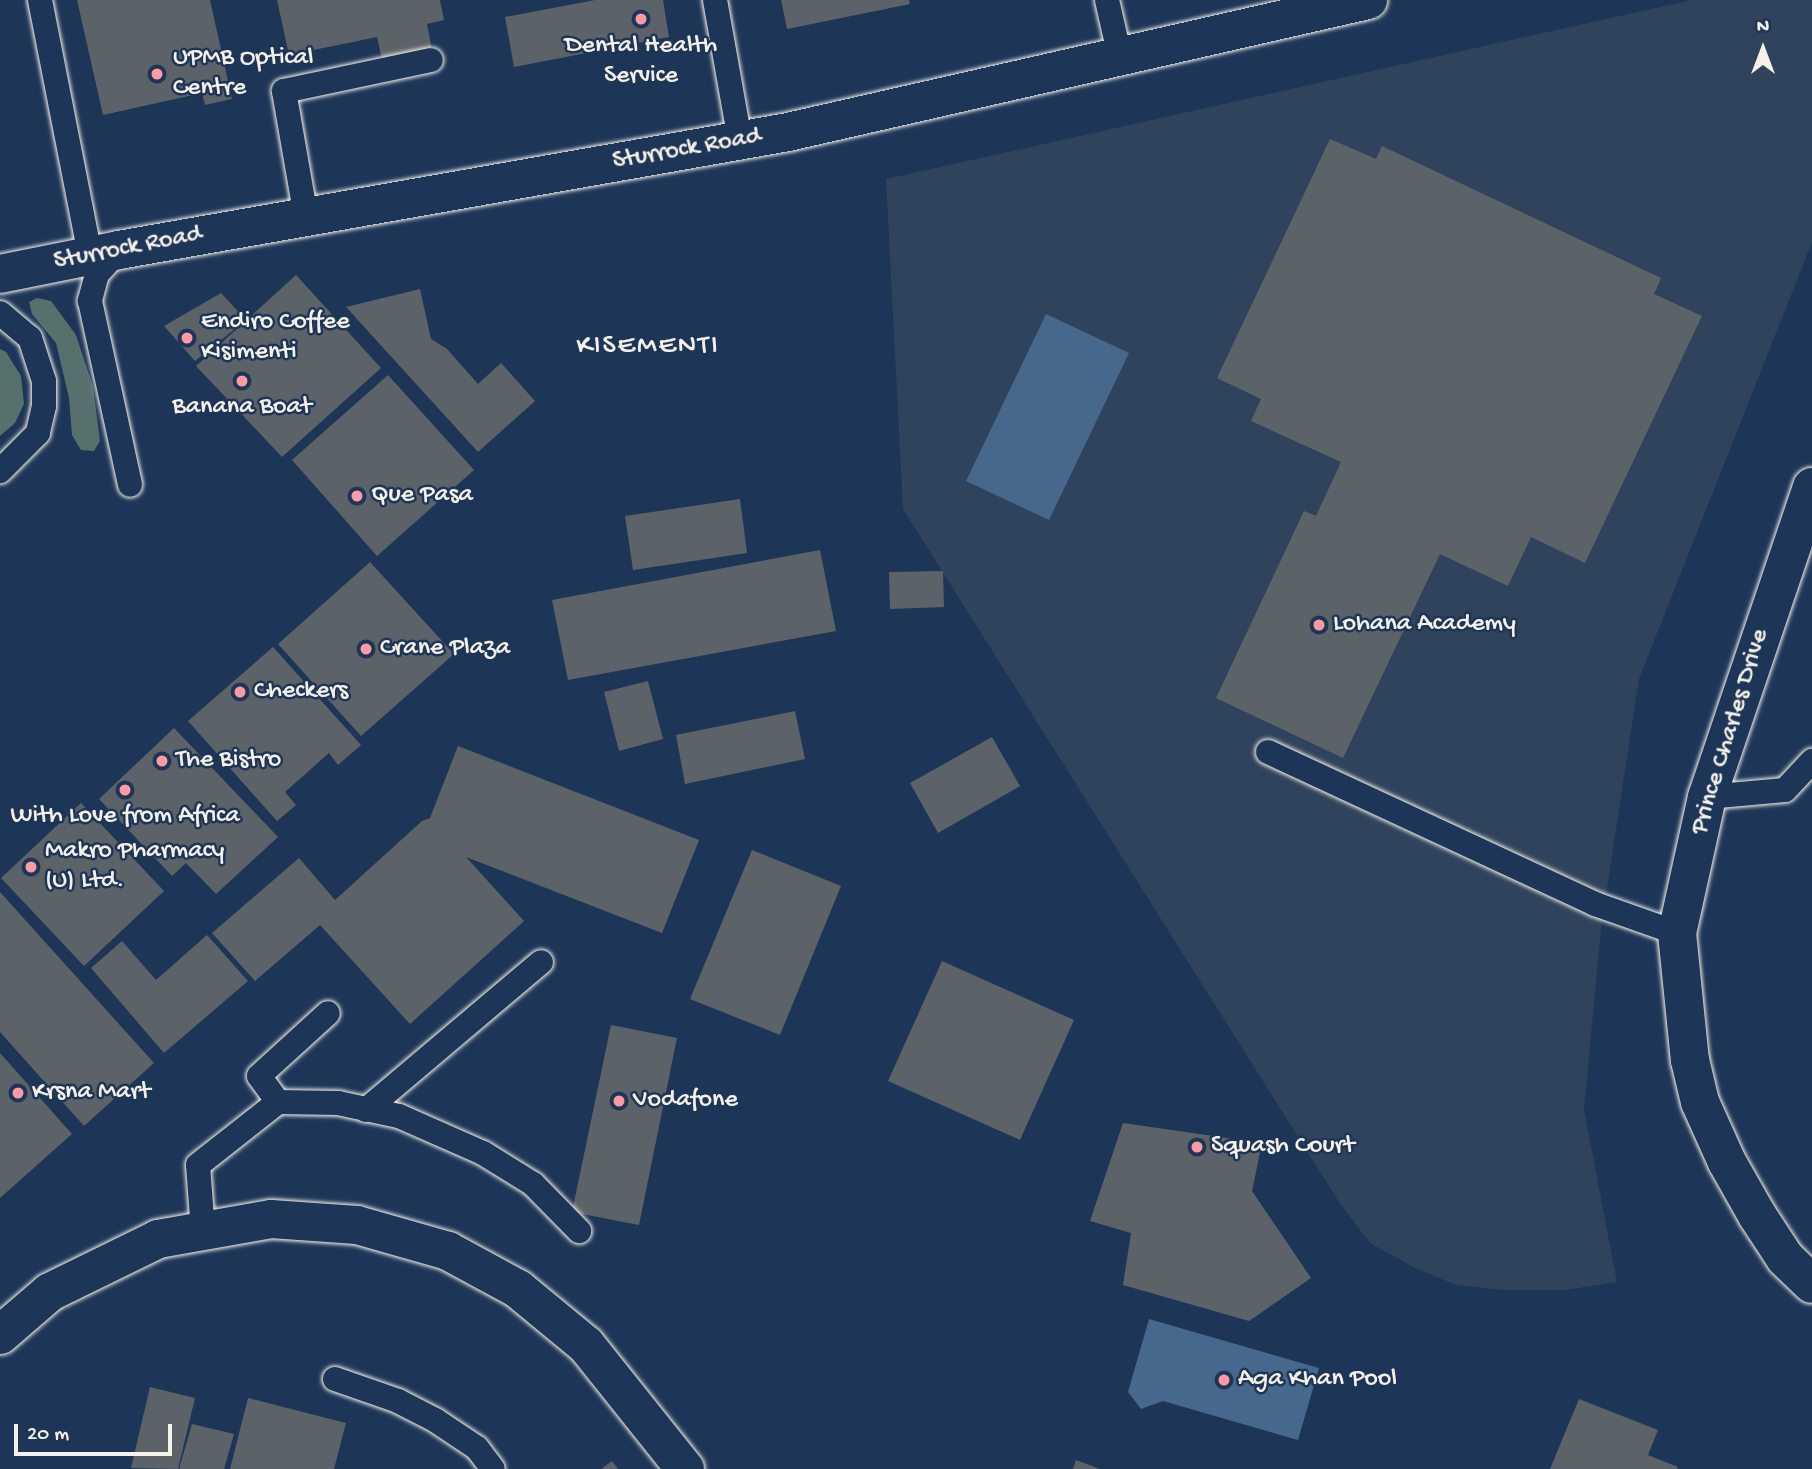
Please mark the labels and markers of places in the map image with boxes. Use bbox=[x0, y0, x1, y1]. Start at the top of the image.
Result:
marker: Dental Health Service bbox=[631, 9, 651, 29]
place label: Dental Health Service bbox=[565, 31, 717, 92]
place label: UPMB Optical Centre bbox=[173, 43, 314, 104]
marker: UPMB Optical Centre bbox=[147, 64, 167, 84]
place label: Endiro Coffee Kisimenti bbox=[201, 307, 350, 368]
marker: Endiro Coffee Kisimenti bbox=[179, 330, 195, 346]
marker: Banana Boat bbox=[234, 373, 250, 389]
place label: Banana Boat bbox=[172, 392, 312, 424]
place label: Que Pasa bbox=[371, 480, 473, 512]
marker: Que Pasa bbox=[349, 488, 365, 504]
place label: Lohana Academy bbox=[1333, 609, 1516, 641]
marker: Lohana Academy bbox=[1311, 617, 1327, 633]
place label: Crane Plaza bbox=[380, 633, 510, 665]
marker: Crane Plaza bbox=[358, 641, 374, 657]
place label: Checkers bbox=[254, 676, 348, 708]
marker: Checkers bbox=[232, 684, 248, 700]
place label: The Bistro bbox=[176, 745, 281, 777]
marker: The Bistro bbox=[154, 753, 170, 769]
marker: With Love from Africa bbox=[117, 782, 133, 798]
place label: With Love from Africa bbox=[10, 801, 240, 833]
place label: Makro Pharmacy (U) Ltd. bbox=[45, 836, 224, 898]
marker: Makro Pharmacy (U) Ltd. bbox=[23, 859, 39, 875]
place label: Krsna Mart bbox=[32, 1077, 150, 1109]
marker: Krsna Mart bbox=[10, 1085, 26, 1101]
place label: Vodafone bbox=[633, 1085, 738, 1117]
marker: Vodafone bbox=[611, 1093, 627, 1109]
place label: Squash Court bbox=[1211, 1131, 1355, 1163]
marker: Squash Court bbox=[1189, 1139, 1205, 1155]
place label: Aga Khan Pool bbox=[1238, 1364, 1397, 1396]
marker: Aga Khan Pool bbox=[1216, 1372, 1232, 1388]

